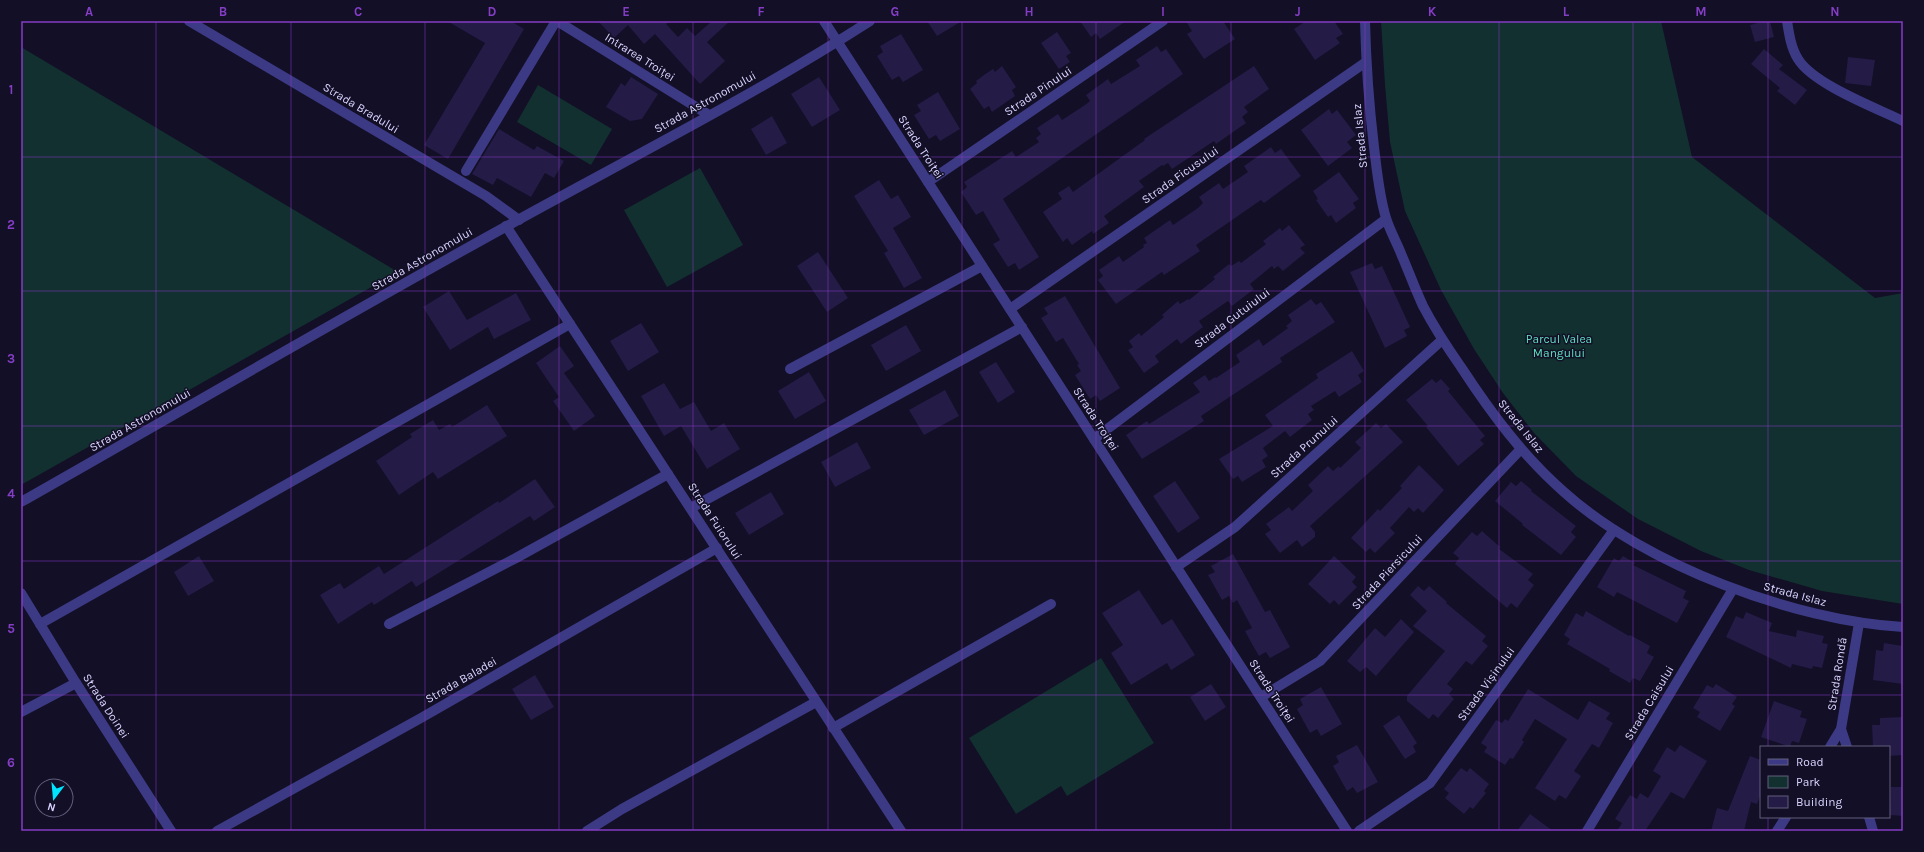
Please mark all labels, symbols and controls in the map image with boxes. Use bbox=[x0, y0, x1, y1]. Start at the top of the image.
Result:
text: A bbox=[85, 4, 93, 19]
text: B bbox=[219, 4, 227, 19]
text: C bbox=[354, 4, 362, 19]
text: D bbox=[488, 4, 497, 19]
text: E bbox=[622, 4, 630, 19]
text: F bbox=[757, 4, 765, 19]
text: G bbox=[891, 4, 899, 19]
text: H bbox=[1024, 4, 1034, 19]
text: I bbox=[1161, 4, 1165, 19]
text: J bbox=[1295, 4, 1301, 19]
text: K bbox=[1428, 4, 1437, 19]
text: L bbox=[1563, 4, 1570, 19]
text: M bbox=[1695, 4, 1707, 19]
text: N bbox=[1830, 4, 1840, 19]
street label: Intrarea Troiței bbox=[602, 30, 678, 84]
street label: Strada Pinului bbox=[1002, 63, 1074, 119]
street label: Strada Astronomului bbox=[652, 68, 758, 136]
street label: Strada Bradului bbox=[320, 80, 402, 136]
text: 1 bbox=[9, 82, 13, 97]
street label: Strada Islaz bbox=[1350, 103, 1370, 169]
street label: Strada Troiței bbox=[895, 113, 947, 181]
street label: Strada Ficusului bbox=[1139, 143, 1221, 207]
text: 2 bbox=[7, 217, 15, 232]
street label: Strada Astronomului bbox=[369, 224, 475, 294]
street label: Strada Gutuiului bbox=[1191, 285, 1273, 351]
park label: Parcul Valea Mangului bbox=[1526, 332, 1592, 360]
text: 3 bbox=[7, 351, 15, 366]
street label: Strada Astronomului bbox=[87, 385, 193, 455]
street label: Strada Troiței bbox=[1070, 385, 1122, 453]
street label: Strada Islaz bbox=[1495, 396, 1547, 456]
street label: Strada Prunului bbox=[1267, 413, 1341, 481]
street label: Strada Fuiorului bbox=[685, 480, 745, 562]
text: 4 bbox=[7, 486, 15, 501]
street label: Strada Piersicului bbox=[1349, 532, 1425, 612]
street label: Strada Islaz bbox=[1762, 579, 1828, 609]
text: 5 bbox=[7, 621, 15, 636]
street label: Strada Rondă bbox=[1824, 636, 1850, 712]
street label: Strada Vișinului bbox=[1454, 644, 1518, 724]
street label: Strada Baladei bbox=[423, 654, 499, 706]
street label: Strada Troiței bbox=[1246, 657, 1298, 725]
street label: Strada Caisului bbox=[1621, 663, 1677, 743]
street label: Strada Doinei bbox=[80, 671, 132, 741]
legend bbox=[1760, 746, 1890, 818]
text: 6 bbox=[7, 755, 15, 770]
text: Road bbox=[1796, 755, 1824, 769]
text: Park bbox=[1796, 775, 1821, 789]
north arrow bbox=[34, 778, 74, 818]
text: Building bbox=[1796, 795, 1843, 809]
text: N bbox=[46, 800, 57, 814]

